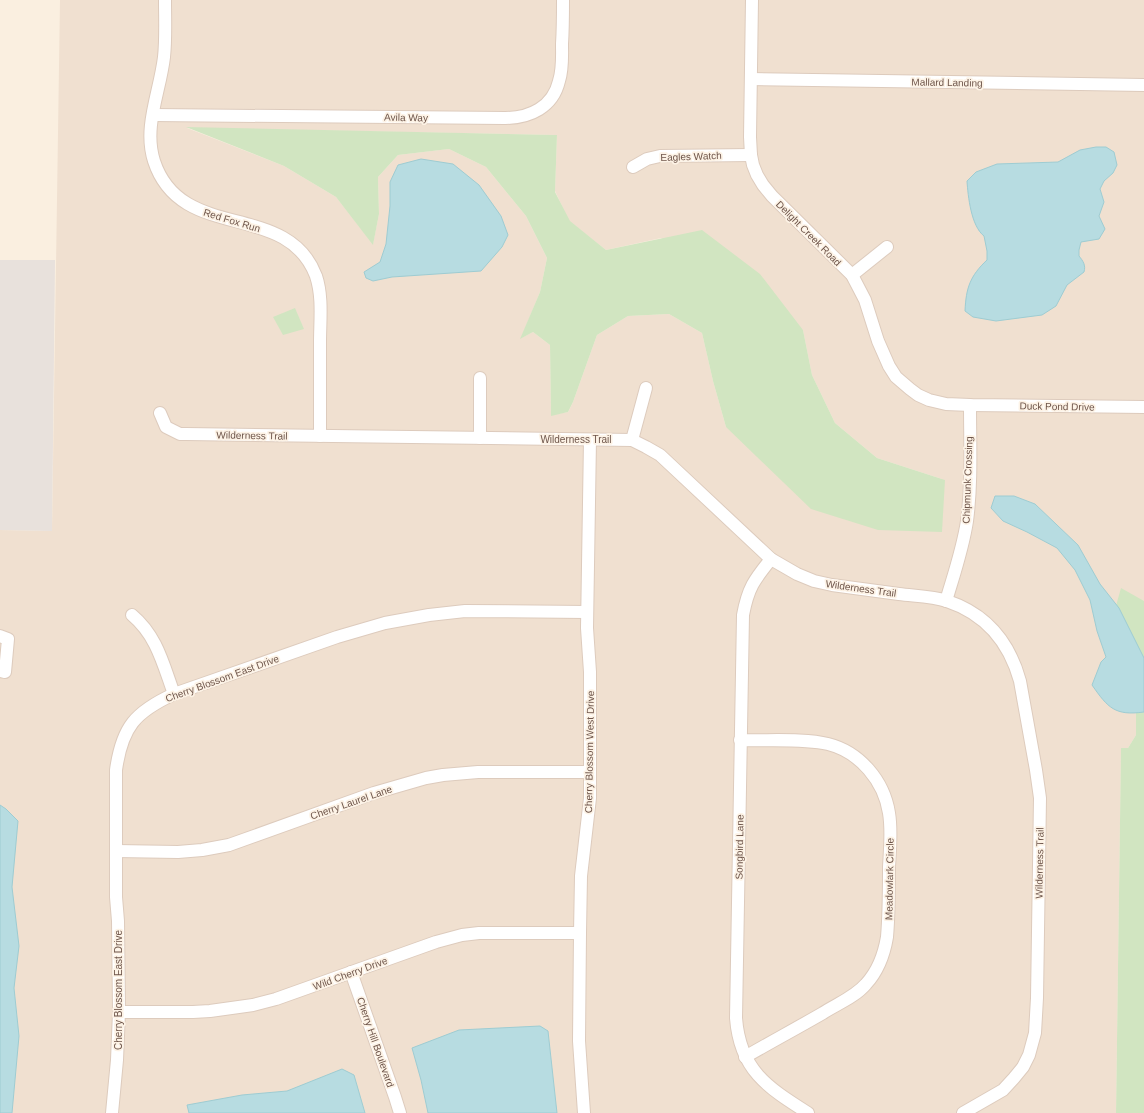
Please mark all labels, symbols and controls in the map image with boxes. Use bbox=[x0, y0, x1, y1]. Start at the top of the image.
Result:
street label: Mallard Landing bbox=[911, 76, 983, 89]
street label: Avila Way bbox=[384, 112, 428, 123]
street label: Eagles Watch bbox=[660, 150, 722, 163]
street label: Delight Creek Road bbox=[774, 199, 843, 268]
street label: Red Fox Run bbox=[202, 207, 262, 234]
street label: Duck Pond Drive bbox=[1019, 400, 1095, 413]
street label: Wilderness Trail bbox=[216, 429, 288, 442]
street label: Wilderness Trail bbox=[540, 434, 612, 445]
street label: Chipmunk Crossing bbox=[960, 436, 975, 524]
street label: Wilderness Trail bbox=[825, 578, 897, 599]
street label: Cherry Blossom East Drive bbox=[164, 653, 281, 704]
street label: Cherry Blossom West Drive bbox=[583, 690, 596, 813]
street label: Cherry Laurel Lane bbox=[309, 783, 394, 822]
street label: Songbird Lane bbox=[733, 814, 746, 880]
street label: Wilderness Trail bbox=[1033, 827, 1046, 899]
street label: Meadowlark Circle bbox=[883, 837, 896, 920]
street label: Cherry Blossom East Drive bbox=[113, 930, 124, 1050]
street label: Wild Cherry Drive bbox=[311, 955, 389, 992]
street label: Cherry Hill Boulevard bbox=[355, 996, 396, 1089]

